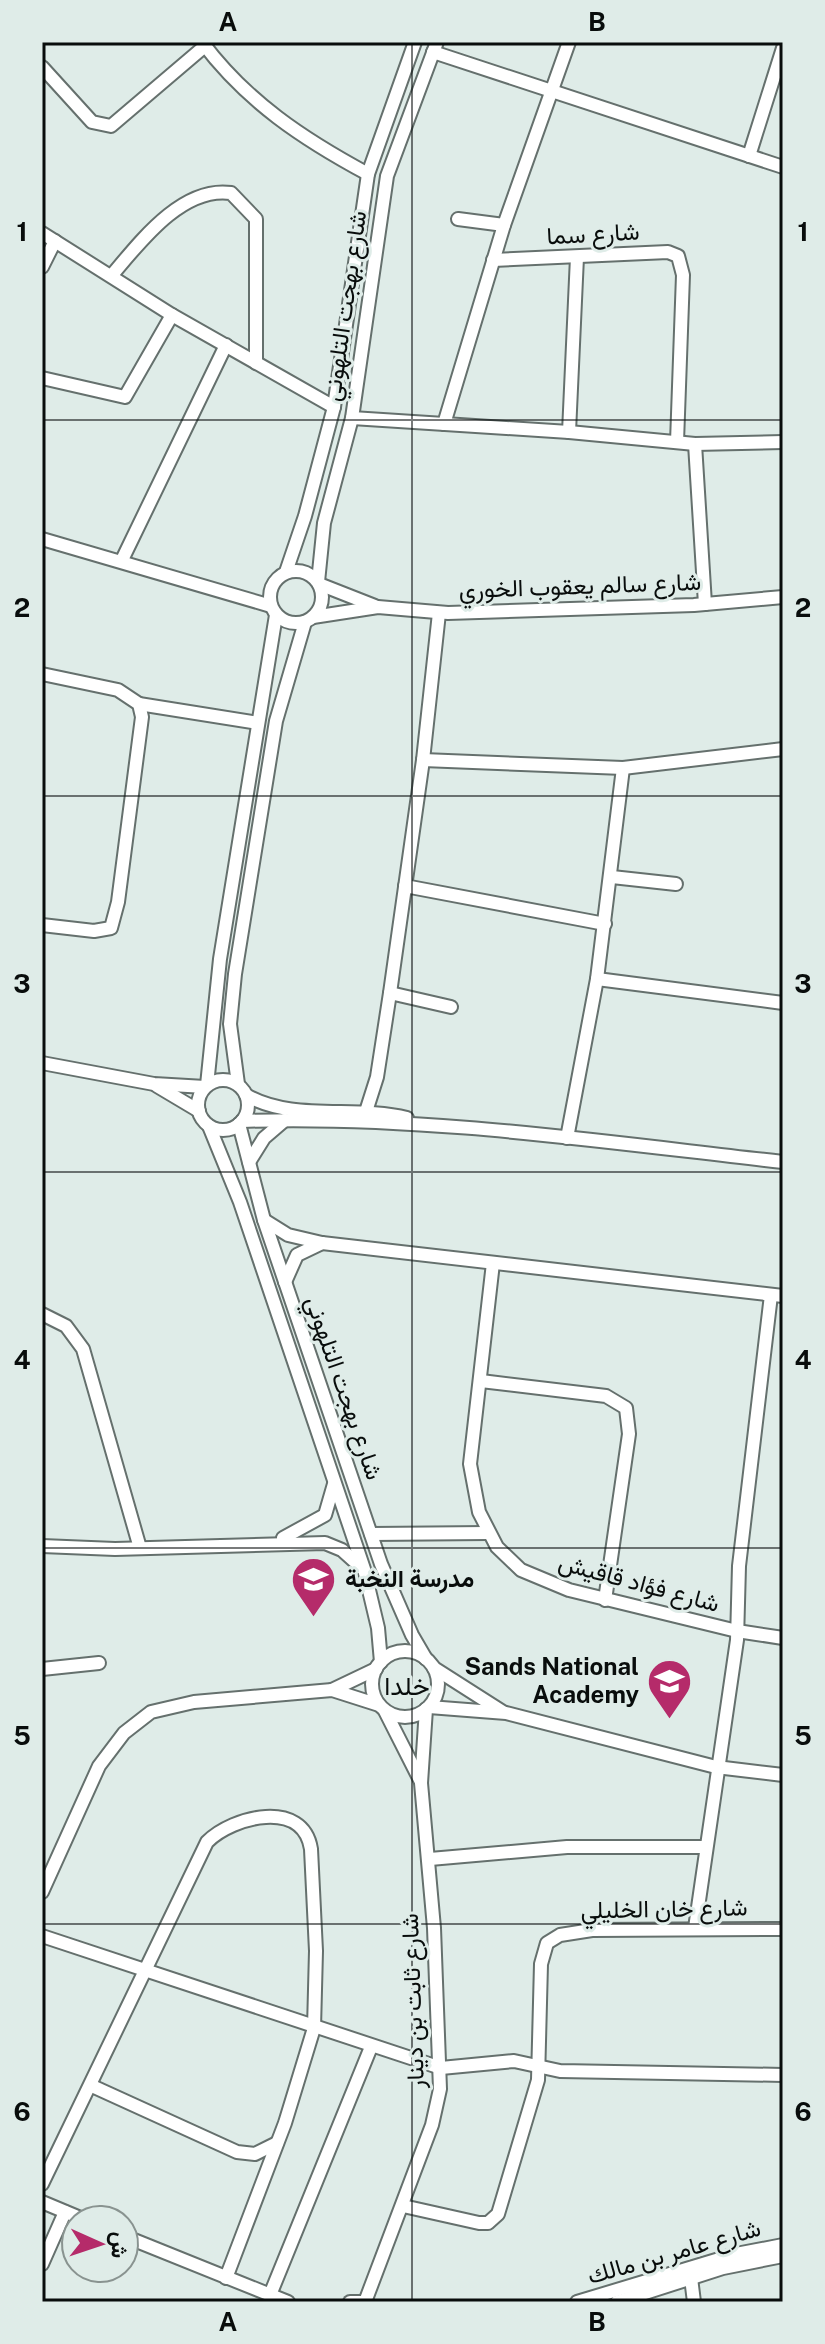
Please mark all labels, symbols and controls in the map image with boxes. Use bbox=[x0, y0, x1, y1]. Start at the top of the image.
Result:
text: A bbox=[219, 6, 238, 37]
text: B bbox=[588, 6, 606, 37]
street label: شارع بهجت التلهوني bbox=[317, 209, 377, 404]
text: 1 bbox=[16, 216, 28, 247]
text: 1 bbox=[797, 216, 809, 247]
street label: شارع سما bbox=[546, 217, 640, 252]
street label: شارع سالم يعقوب الخوري bbox=[458, 567, 702, 609]
text: 2 bbox=[14, 592, 30, 623]
text: 2 bbox=[795, 592, 811, 623]
text: 3 bbox=[13, 968, 31, 999]
text: 3 bbox=[794, 968, 812, 999]
street label: شارع بهجت التلهوني bbox=[295, 1292, 389, 1485]
text: 4 bbox=[13, 1344, 31, 1375]
text: 4 bbox=[794, 1344, 812, 1375]
street label: شارع فؤاد قاقيش bbox=[555, 1547, 723, 1620]
school or university icon: مدرسة النخبة bbox=[290, 1555, 338, 1618]
place label: مدرسة النخبة bbox=[345, 1564, 474, 1594]
place label: Sands National Academy bbox=[464, 1652, 639, 1708]
school or university icon: Sands National Academy bbox=[646, 1657, 694, 1720]
district label: خلدا bbox=[384, 1670, 430, 1701]
text: 5 bbox=[13, 1720, 31, 1751]
text: 5 bbox=[794, 1720, 812, 1751]
street label: شارع خان الخليلي bbox=[580, 1893, 748, 1929]
street label: شارع ثابت بن دينار bbox=[395, 1913, 432, 2090]
text: 6 bbox=[13, 2096, 31, 2127]
text: 6 bbox=[794, 2096, 812, 2127]
north arrow bbox=[60, 2204, 140, 2284]
street label: شارع عامر بن مالك bbox=[584, 2213, 764, 2292]
text: ش bbox=[105, 2231, 134, 2259]
text: A bbox=[219, 2306, 238, 2337]
text: B bbox=[588, 2306, 606, 2337]

